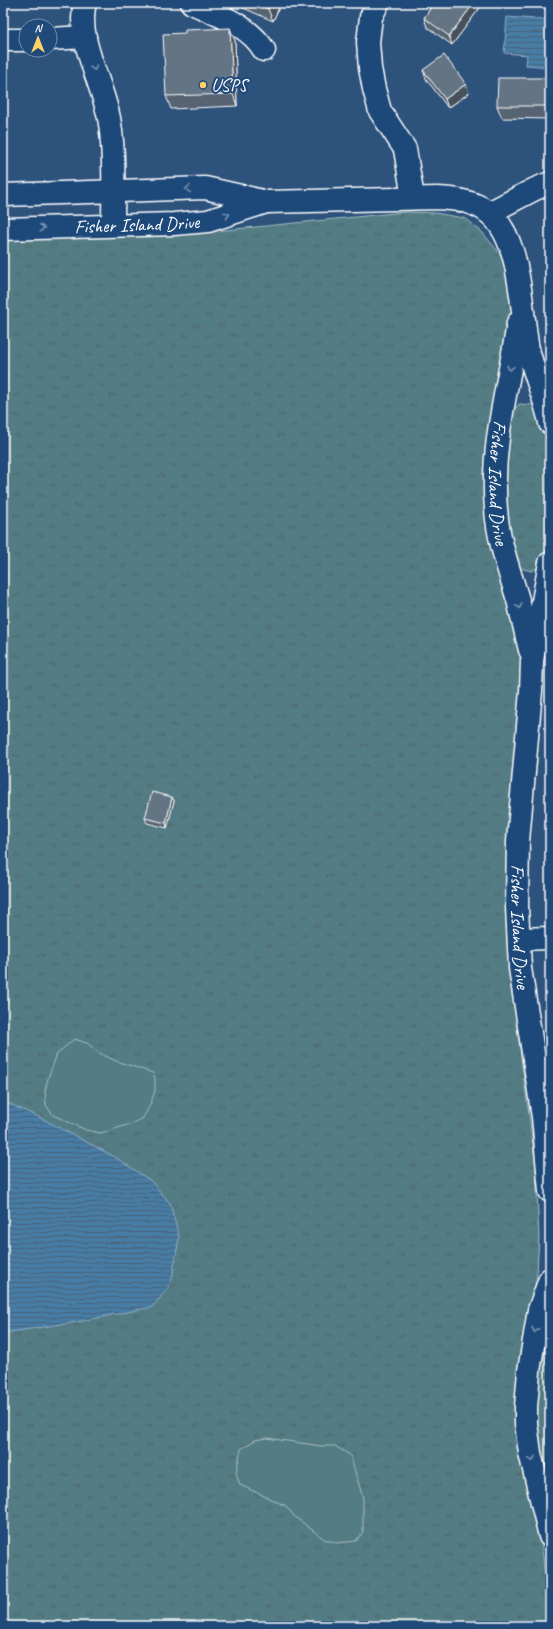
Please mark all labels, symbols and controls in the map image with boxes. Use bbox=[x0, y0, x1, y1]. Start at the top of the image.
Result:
north arrow bbox=[18, 18, 58, 58]
text: N bbox=[35, 21, 44, 35]
one-way arrow bbox=[90, 64, 98, 71]
place label: USPS bbox=[211, 73, 250, 97]
marker: USPS bbox=[198, 80, 208, 90]
one-way arrow bbox=[185, 184, 191, 193]
street label: Fisher Island Drive bbox=[74, 210, 202, 239]
one-way arrow bbox=[223, 211, 230, 220]
one-way arrow bbox=[39, 224, 45, 232]
one-way arrow bbox=[507, 365, 515, 371]
street label: Fisher Island Drive bbox=[483, 419, 514, 549]
one-way arrow bbox=[514, 602, 523, 609]
street label: Fisher Island Drive bbox=[505, 864, 535, 992]
one-way arrow bbox=[532, 1327, 540, 1333]
one-way arrow bbox=[527, 1456, 535, 1462]

